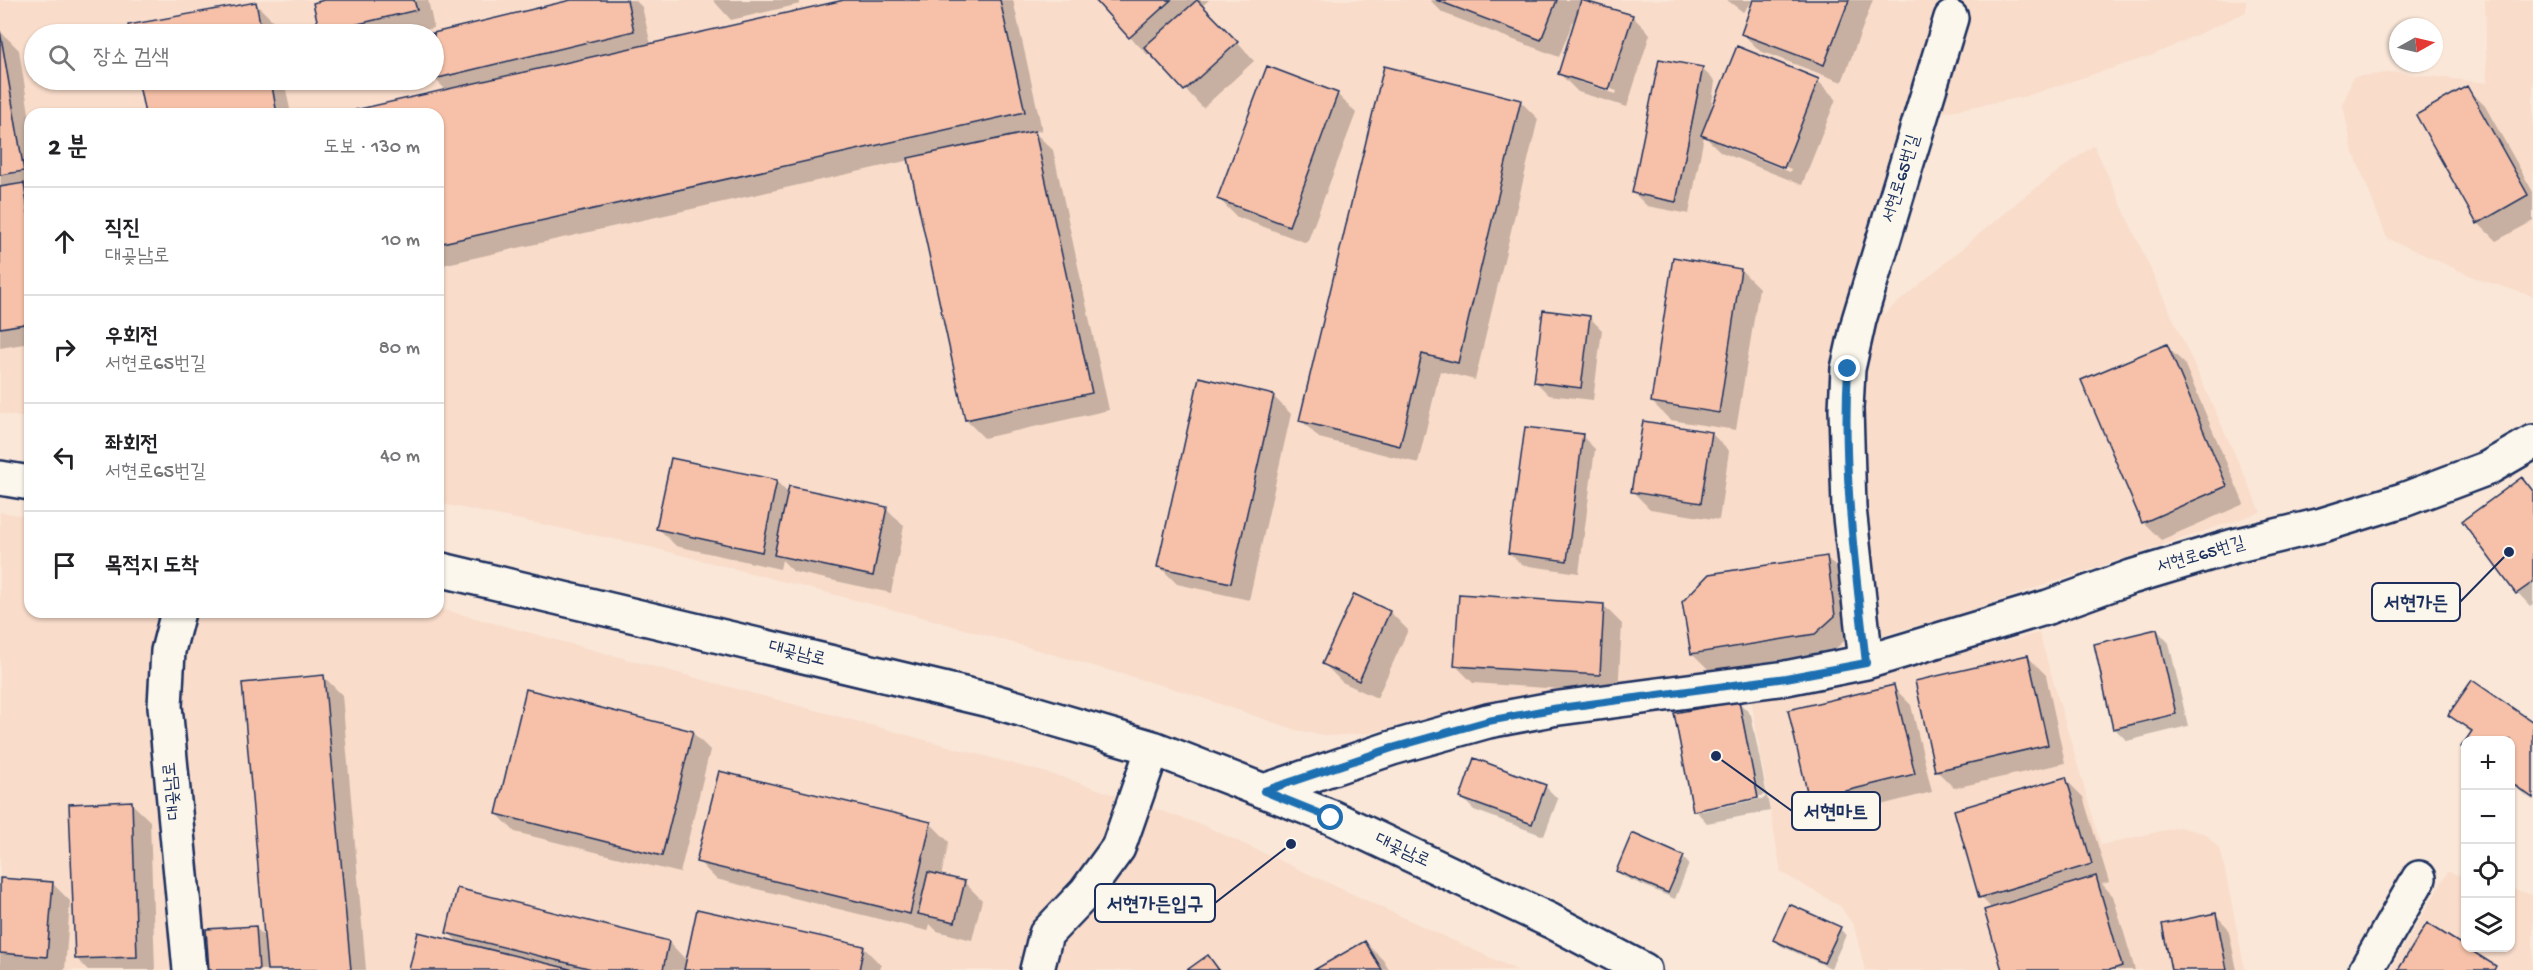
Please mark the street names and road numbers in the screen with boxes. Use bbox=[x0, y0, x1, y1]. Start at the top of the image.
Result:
street label: 서현로65번길 bbox=[1879, 132, 1925, 226]
street label: 서현로65번길 bbox=[2154, 533, 2248, 579]
street label: 대곶남로 bbox=[766, 637, 828, 671]
street label: 대곶남로 bbox=[160, 761, 186, 821]
street label: 대곶남로 bbox=[1371, 829, 1433, 873]

